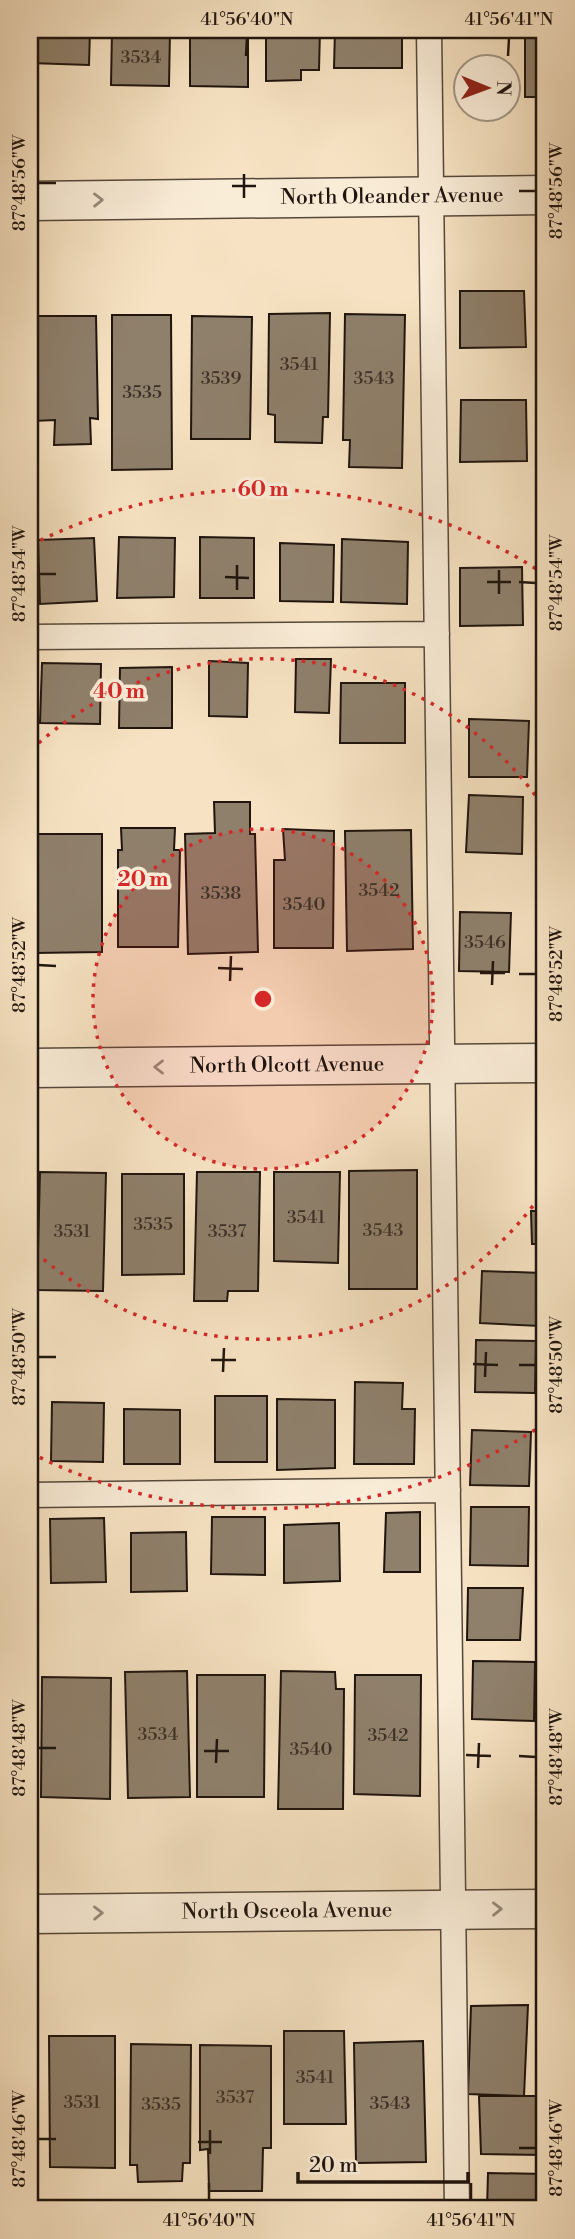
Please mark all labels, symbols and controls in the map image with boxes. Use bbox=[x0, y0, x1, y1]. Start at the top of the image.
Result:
text: 41°56'40"N bbox=[200, 8, 294, 31]
text: 41°56'41"N bbox=[465, 8, 554, 31]
house number: 3534 bbox=[121, 46, 162, 69]
north arrow bbox=[452, 52, 522, 122]
text: N bbox=[491, 81, 515, 96]
text: 87°48'56"W bbox=[8, 134, 31, 231]
text: 87°48'56"W bbox=[545, 142, 568, 239]
street label: North Oleander Avenue bbox=[280, 182, 504, 211]
one-way arrow bbox=[93, 192, 104, 208]
house number: 3541 bbox=[280, 353, 319, 376]
house number: 3539 bbox=[201, 367, 241, 390]
house number: 3543 bbox=[354, 367, 394, 390]
house number: 3535 bbox=[122, 381, 162, 404]
text: 60 m bbox=[238, 477, 288, 503]
text: 87°48'54"W bbox=[8, 525, 31, 622]
text: 87°48'54"W bbox=[545, 534, 568, 631]
text: 40 m bbox=[93, 679, 145, 705]
text: 20 m bbox=[118, 867, 168, 893]
house number: 3542 bbox=[358, 879, 400, 902]
house number: 3538 bbox=[201, 882, 241, 905]
house number: 3540 bbox=[283, 893, 325, 916]
text: 87°48'52"W bbox=[8, 916, 31, 1013]
text: 87°48'52"W bbox=[545, 925, 568, 1022]
house number: 3546 bbox=[464, 931, 506, 954]
centre of rings bbox=[251, 987, 275, 1011]
street label: North Olcott Avenue bbox=[189, 1052, 385, 1079]
one-way arrow bbox=[153, 1059, 163, 1075]
house number: 3541 bbox=[287, 1206, 326, 1229]
house number: 3535 bbox=[133, 1213, 173, 1236]
house number: 3543 bbox=[363, 1219, 403, 1242]
house number: 3531 bbox=[53, 1220, 91, 1243]
house number: 3537 bbox=[208, 1220, 246, 1243]
text: 87°48'50"W bbox=[8, 1308, 31, 1406]
text: 87°48'50"W bbox=[545, 1316, 568, 1414]
text: 87°48'48"W bbox=[8, 1699, 31, 1797]
text: 87°48'48"W bbox=[545, 1708, 568, 1806]
house number: 3534 bbox=[138, 1723, 179, 1746]
house number: 3542 bbox=[367, 1724, 409, 1747]
house number: 3540 bbox=[290, 1738, 332, 1761]
street label: North Osceola Avenue bbox=[182, 1897, 392, 1926]
one-way arrow bbox=[492, 1901, 503, 1917]
one-way arrow bbox=[93, 1906, 104, 1921]
house number: 3541 bbox=[296, 2066, 335, 2089]
house number: 3537 bbox=[216, 2086, 254, 2109]
text: 87°48'46"W bbox=[8, 2090, 31, 2188]
house number: 3531 bbox=[63, 2091, 101, 2114]
house number: 3543 bbox=[370, 2092, 410, 2115]
house number: 3535 bbox=[141, 2093, 181, 2116]
text: 87°48'46"W bbox=[545, 2099, 568, 2197]
scale bar bbox=[298, 2141, 468, 2185]
text: 20 m bbox=[309, 2153, 358, 2179]
text: 41°56'40"N bbox=[162, 2209, 256, 2232]
text: 41°56'41"N bbox=[427, 2209, 516, 2232]

